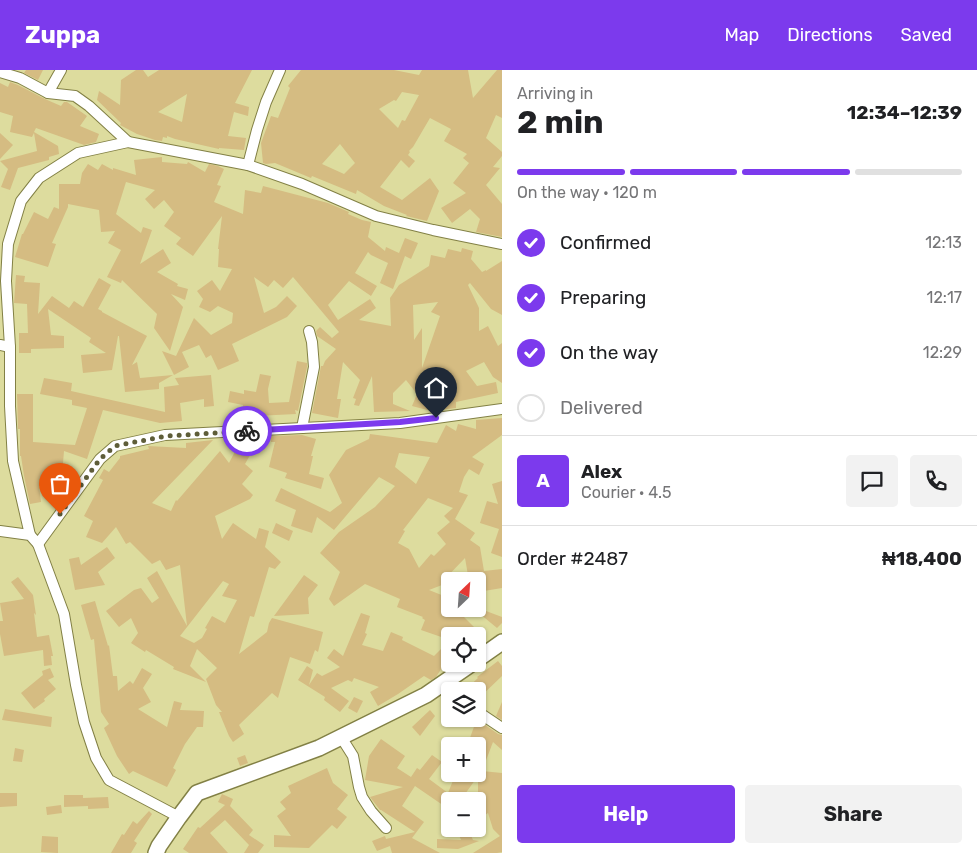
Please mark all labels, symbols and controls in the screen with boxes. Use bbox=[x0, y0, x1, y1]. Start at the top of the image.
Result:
text: Zuppa bbox=[25, 21, 100, 49]
text: Map bbox=[724, 24, 759, 46]
text: Directions bbox=[787, 24, 873, 46]
text: Saved bbox=[901, 24, 952, 46]
text: Arriving in bbox=[517, 84, 593, 103]
text: 12:34–12:39 bbox=[847, 101, 962, 124]
text: 2 min bbox=[517, 103, 604, 141]
text: On the way · 120 m bbox=[517, 183, 657, 202]
icon: check bbox=[517, 229, 545, 257]
text: Confirmed bbox=[560, 231, 651, 254]
text: 12:13 bbox=[925, 233, 962, 252]
icon: check bbox=[517, 284, 545, 312]
text: Preparing bbox=[560, 286, 646, 309]
text: 12:17 bbox=[927, 288, 962, 307]
icon: check bbox=[517, 339, 545, 367]
text: On the way bbox=[560, 341, 658, 364]
text: 12:29 bbox=[923, 343, 962, 362]
pin bbox=[415, 367, 457, 418]
icon: home bbox=[422, 374, 450, 402]
text: Delivered bbox=[560, 396, 643, 419]
courier bbox=[222, 406, 272, 456]
icon: bike bbox=[233, 417, 261, 445]
button: chat bbox=[846, 455, 898, 507]
button: phone bbox=[910, 455, 962, 507]
text: Alex bbox=[581, 460, 622, 483]
pin bbox=[39, 463, 81, 514]
text: A bbox=[536, 469, 550, 492]
icon: bag bbox=[46, 470, 74, 498]
text: Courier · 4.5 bbox=[581, 483, 671, 502]
text: Order #2487 bbox=[517, 547, 628, 570]
text: ₦18,400 bbox=[882, 547, 962, 570]
north arrow bbox=[441, 572, 486, 618]
map controls bbox=[441, 572, 486, 837]
button: locate bbox=[441, 627, 486, 672]
button: layers bbox=[441, 682, 486, 727]
button: + bbox=[441, 737, 486, 782]
button: Help bbox=[517, 785, 735, 843]
button: Share bbox=[745, 785, 962, 843]
button: − bbox=[441, 792, 486, 837]

